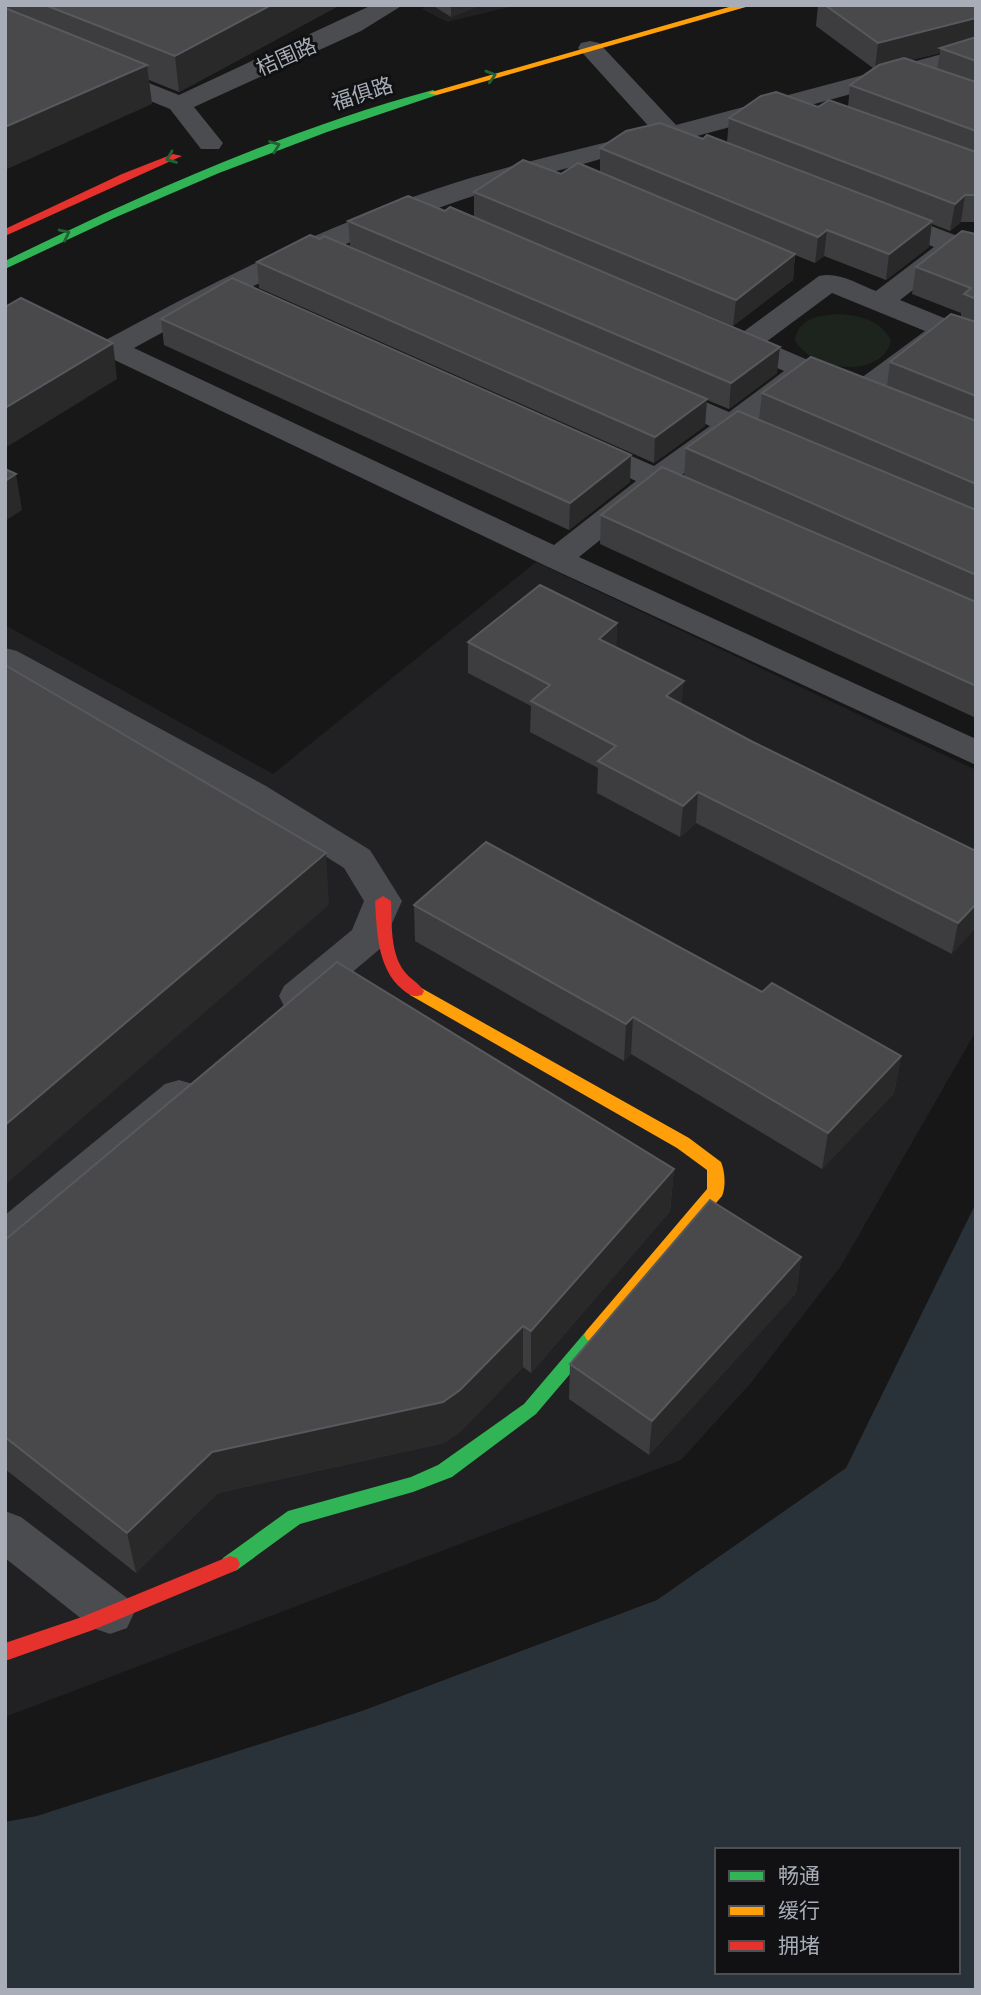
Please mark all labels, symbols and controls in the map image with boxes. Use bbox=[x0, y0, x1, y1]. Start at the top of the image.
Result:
street label: 桔围路 bbox=[251, 29, 321, 83]
street label: 福俱路 bbox=[327, 68, 397, 118]
one-way arrow bbox=[485, 70, 497, 84]
one-way arrow bbox=[268, 140, 280, 154]
one-way arrow bbox=[166, 150, 178, 164]
one-way arrow bbox=[58, 229, 70, 243]
legend bbox=[715, 1848, 960, 1974]
text: 畅通 bbox=[778, 1859, 820, 1891]
text: 缓行 bbox=[778, 1894, 820, 1926]
text: 拥堵 bbox=[778, 1929, 820, 1961]

